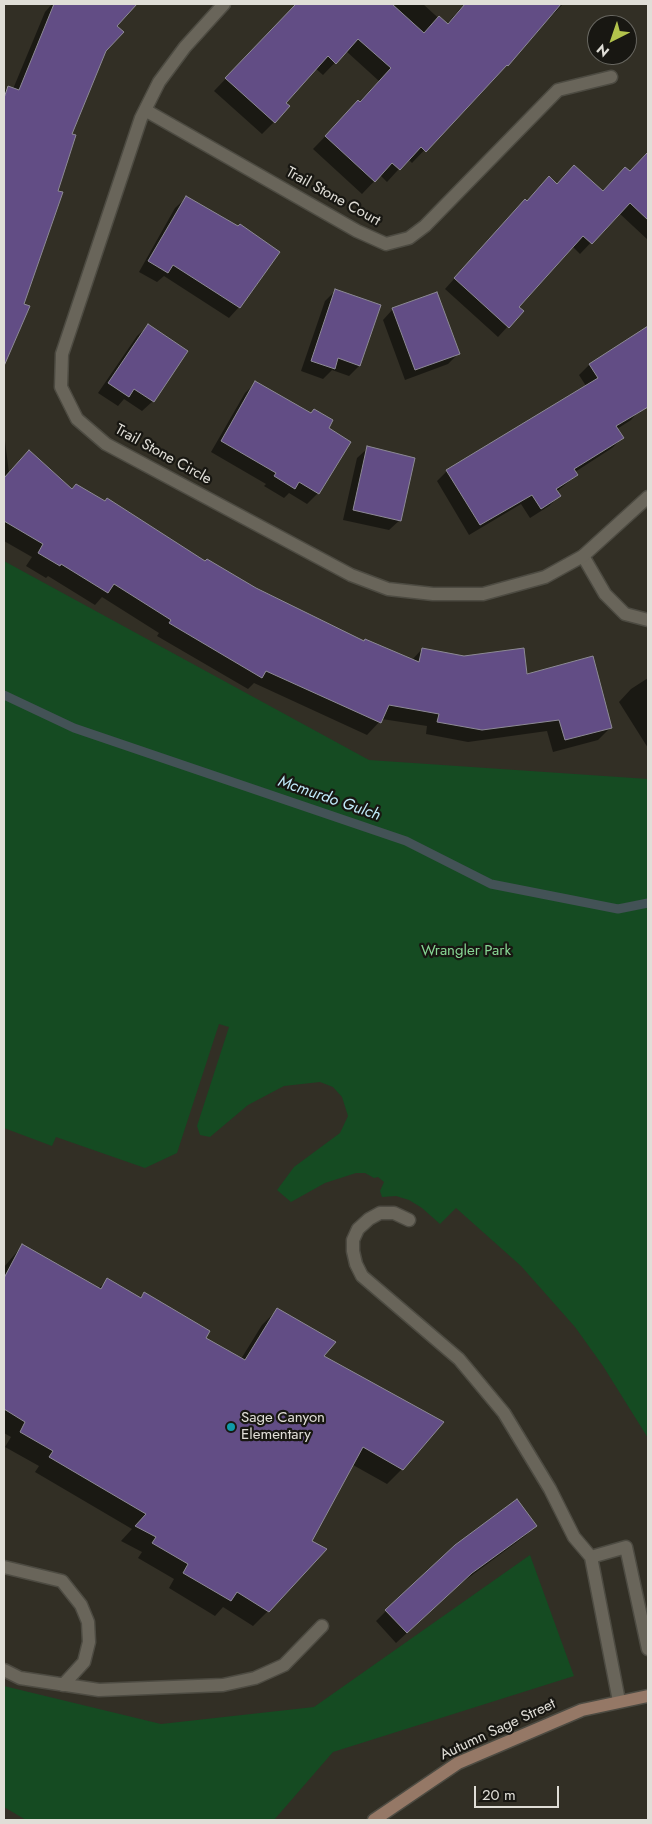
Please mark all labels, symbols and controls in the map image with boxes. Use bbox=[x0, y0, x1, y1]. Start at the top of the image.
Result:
north arrow bbox=[587, 15, 637, 65]
text: N bbox=[592, 39, 614, 62]
street label: Trail Stone Court bbox=[283, 164, 383, 230]
street label: Trail Stone Circle bbox=[112, 421, 214, 489]
water label: Mcmurdo Gulch bbox=[275, 772, 383, 826]
park label: Wrangler Park bbox=[421, 942, 511, 960]
place label: Sage Canyon Elementary bbox=[241, 1409, 325, 1444]
marker: Sage Canyon Elementary bbox=[225, 1421, 237, 1433]
street label: Autumn Sage Street bbox=[438, 1695, 558, 1765]
scale bar bbox=[477, 1776, 562, 1808]
text: 20 m bbox=[482, 1784, 516, 1806]

